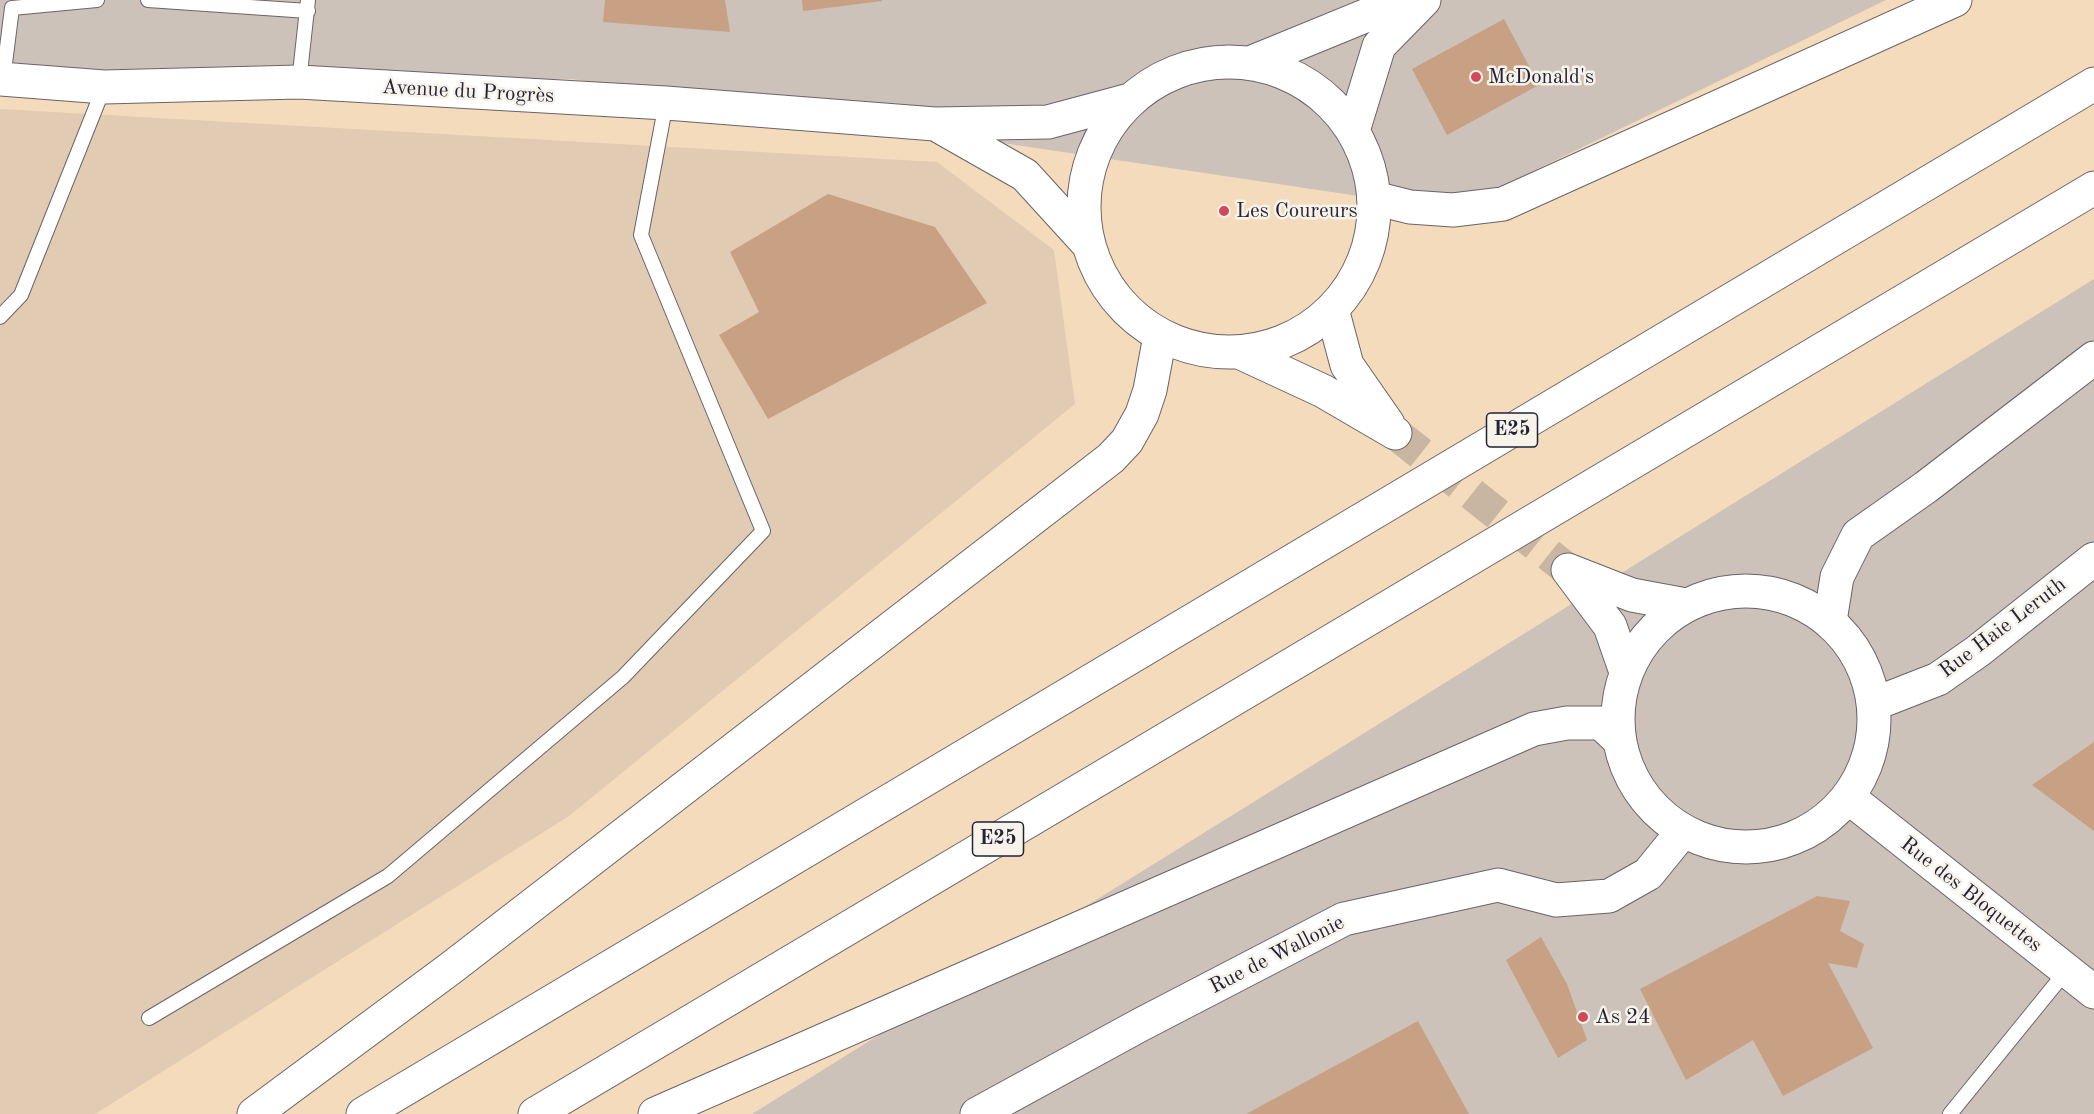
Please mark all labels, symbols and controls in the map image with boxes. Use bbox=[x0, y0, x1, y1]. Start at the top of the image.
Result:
place label: McDonald's bbox=[1488, 64, 1594, 90]
marker: McDonald's bbox=[1469, 70, 1483, 84]
street label: Avenue du Progrès bbox=[381, 75, 555, 109]
place label: Les Coureurs bbox=[1236, 198, 1358, 224]
marker: Les Coureurs bbox=[1217, 204, 1231, 218]
road number: E25 bbox=[1486, 413, 1538, 447]
street label: Rue Haie Leruth bbox=[1935, 572, 2071, 684]
road number: E25 bbox=[972, 822, 1024, 856]
street label: Rue des Bloquettes bbox=[1895, 832, 2047, 958]
street label: Rue de Wallonie bbox=[1205, 910, 1349, 1000]
place label: As 24 bbox=[1595, 1004, 1650, 1030]
marker: As 24 bbox=[1576, 1010, 1590, 1024]

